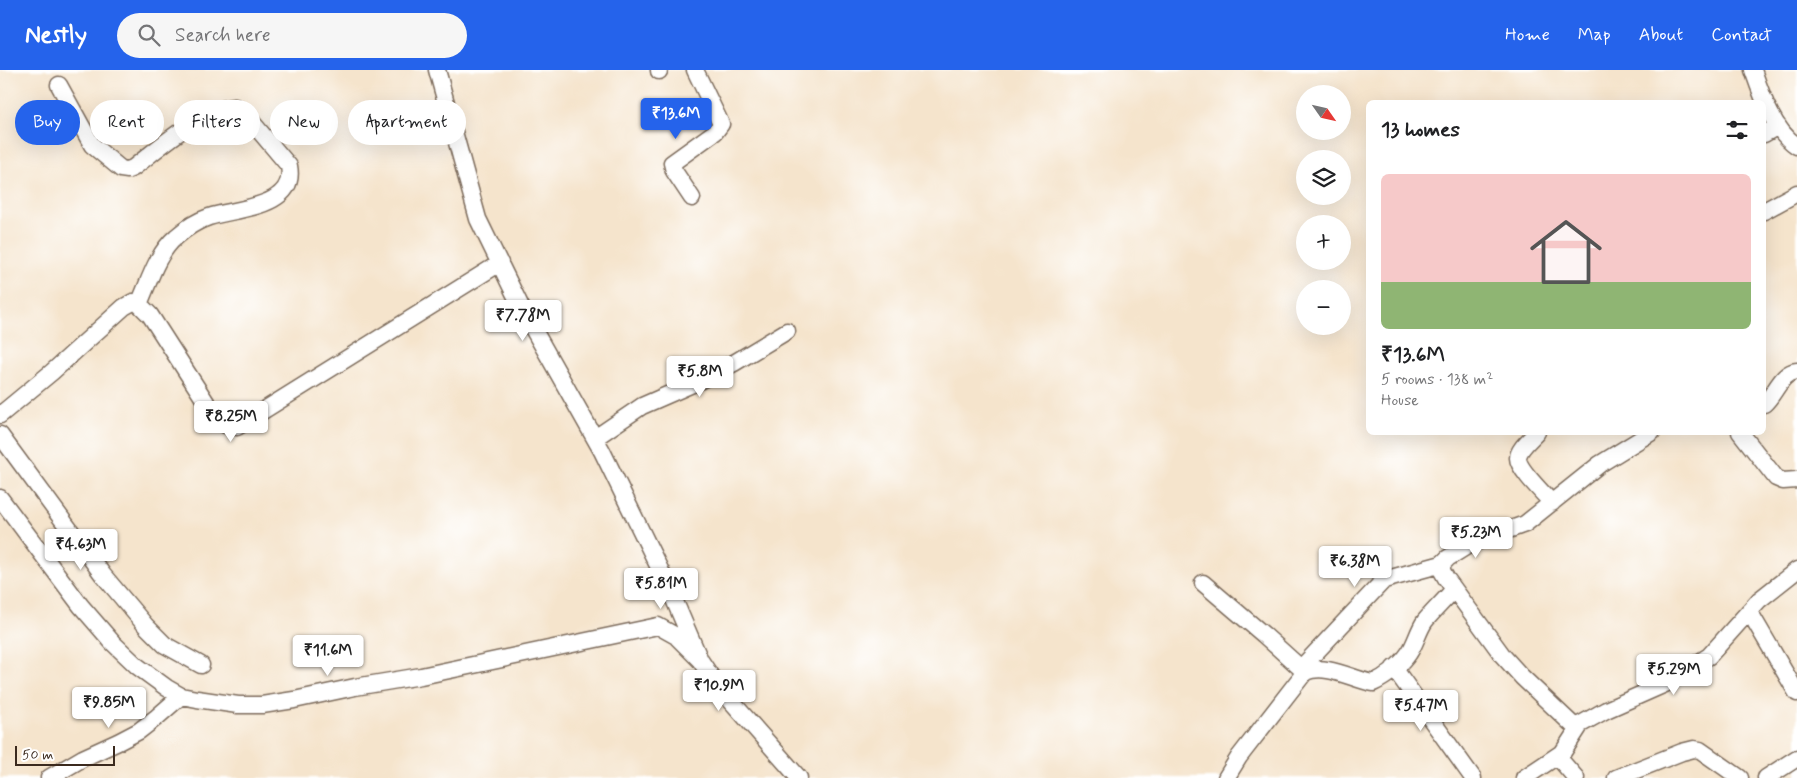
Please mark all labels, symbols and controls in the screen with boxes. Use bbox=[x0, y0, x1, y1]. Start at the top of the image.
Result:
search box bbox=[117, 13, 467, 58]
text: Nestly bbox=[25, 20, 87, 51]
icon: search bbox=[135, 21, 163, 49]
text: Search here bbox=[175, 23, 271, 48]
text: Home bbox=[1505, 23, 1550, 47]
text: Map bbox=[1578, 23, 1611, 47]
text: About bbox=[1639, 23, 1683, 47]
text: Contact bbox=[1711, 23, 1772, 47]
north arrow bbox=[1296, 85, 1351, 140]
map controls bbox=[1296, 85, 1351, 335]
pin: ₹13.6M bbox=[635, 98, 717, 140]
chip: Buy bbox=[15, 100, 80, 145]
chip: Rent bbox=[90, 100, 164, 145]
chip: Filters bbox=[174, 100, 260, 145]
chip: New bbox=[270, 100, 338, 145]
chip: Apartment bbox=[348, 100, 466, 145]
text: ₹13.6M bbox=[652, 103, 700, 124]
text: 13 homes bbox=[1381, 116, 1460, 144]
icon: filters bbox=[1723, 116, 1751, 144]
button: layers bbox=[1296, 150, 1351, 205]
icon: home bbox=[1521, 207, 1611, 297]
button: + bbox=[1296, 215, 1351, 270]
button: − bbox=[1296, 280, 1351, 335]
pin: ₹7.78M bbox=[482, 300, 564, 342]
text: ₹7.78M bbox=[496, 305, 550, 326]
text: ₹13.6M bbox=[1381, 341, 1445, 369]
pin: ₹5.8M bbox=[665, 356, 735, 398]
text: ₹5.8M bbox=[677, 361, 723, 382]
text: 5 rooms · 138 m² bbox=[1381, 369, 1493, 390]
text: House bbox=[1381, 390, 1419, 411]
pin: ₹8.25M bbox=[190, 400, 272, 443]
text: ₹8.25M bbox=[205, 406, 257, 427]
pin: ₹5.23M bbox=[1435, 516, 1517, 559]
text: ₹5.23M bbox=[1451, 522, 1501, 543]
pin: ₹4.63M bbox=[40, 528, 122, 571]
text: ₹4.63M bbox=[56, 534, 106, 555]
pin: ₹6.38M bbox=[1314, 546, 1396, 588]
text: ₹6.38M bbox=[1330, 551, 1380, 572]
pin: ₹5.81M bbox=[620, 568, 702, 610]
text: ₹5.81M bbox=[635, 573, 687, 594]
pin: ₹11.6M bbox=[287, 634, 369, 677]
text: ₹11.6M bbox=[304, 640, 352, 661]
pin: ₹5.29M bbox=[1633, 654, 1715, 696]
text: ₹5.29M bbox=[1647, 659, 1701, 680]
pin: ₹10.9M bbox=[678, 670, 760, 712]
text: ₹10.9M bbox=[694, 675, 744, 696]
pin: ₹9.85M bbox=[68, 686, 150, 729]
pin: ₹5.47M bbox=[1380, 690, 1462, 732]
text: ₹9.85M bbox=[83, 692, 135, 713]
text: ₹5.47M bbox=[1394, 695, 1448, 716]
scale bar bbox=[15, 743, 115, 766]
text: 50 m bbox=[22, 746, 53, 764]

